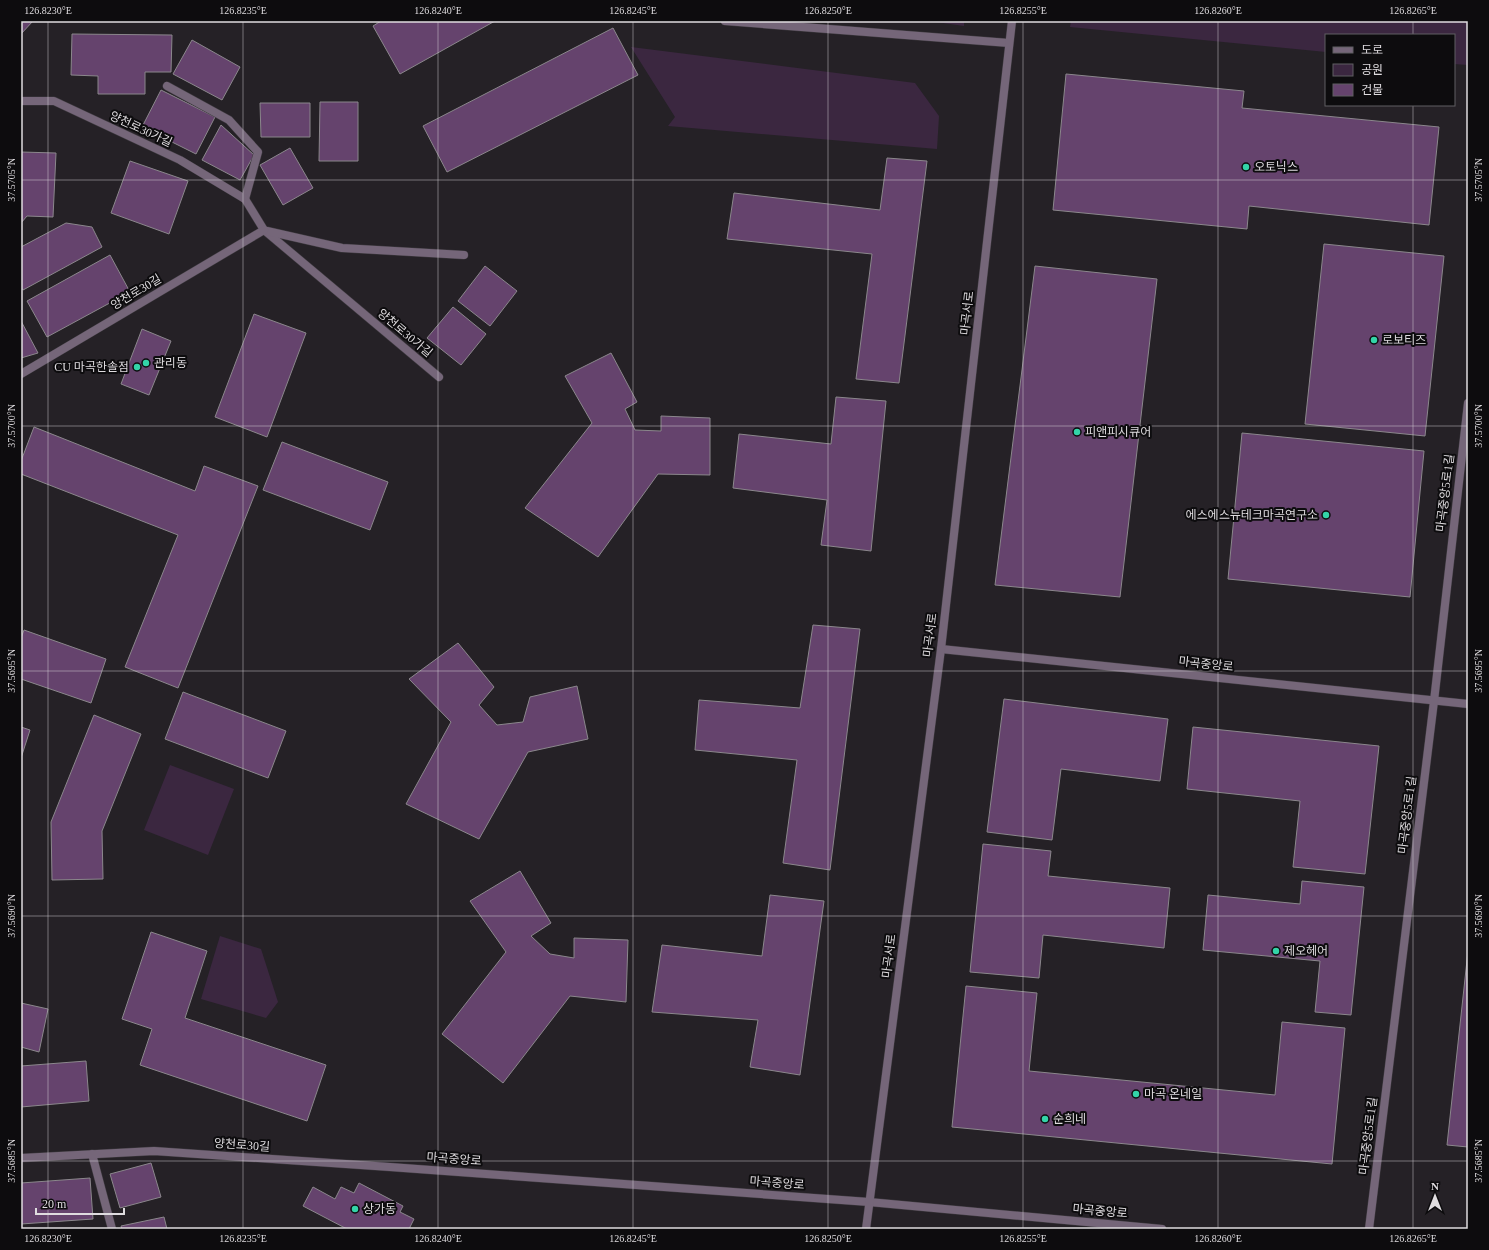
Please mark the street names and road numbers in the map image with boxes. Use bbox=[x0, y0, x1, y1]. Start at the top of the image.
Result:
street label: 양천로30가길 bbox=[108, 108, 174, 150]
street label: 양천로30길 bbox=[108, 272, 164, 312]
street label: 마곡서로 bbox=[958, 290, 976, 336]
street label: 양천로30가길 bbox=[375, 306, 435, 360]
street label: 마곡중앙5로1길 bbox=[1433, 453, 1457, 533]
street label: 마곡서로 bbox=[920, 612, 940, 658]
street label: 마곡중앙로 bbox=[1178, 654, 1234, 674]
street label: 마곡중앙5로1길 bbox=[1395, 775, 1419, 855]
street label: 마곡서로 bbox=[879, 933, 899, 979]
street label: 마곡중앙5로1길 bbox=[1356, 1096, 1380, 1176]
street label: 양천로30길 bbox=[213, 1136, 271, 1154]
street label: 마곡중앙로 bbox=[426, 1150, 482, 1168]
street label: 마곡중앙로 bbox=[749, 1174, 805, 1192]
street label: 마곡중앙로 bbox=[1072, 1202, 1128, 1220]

